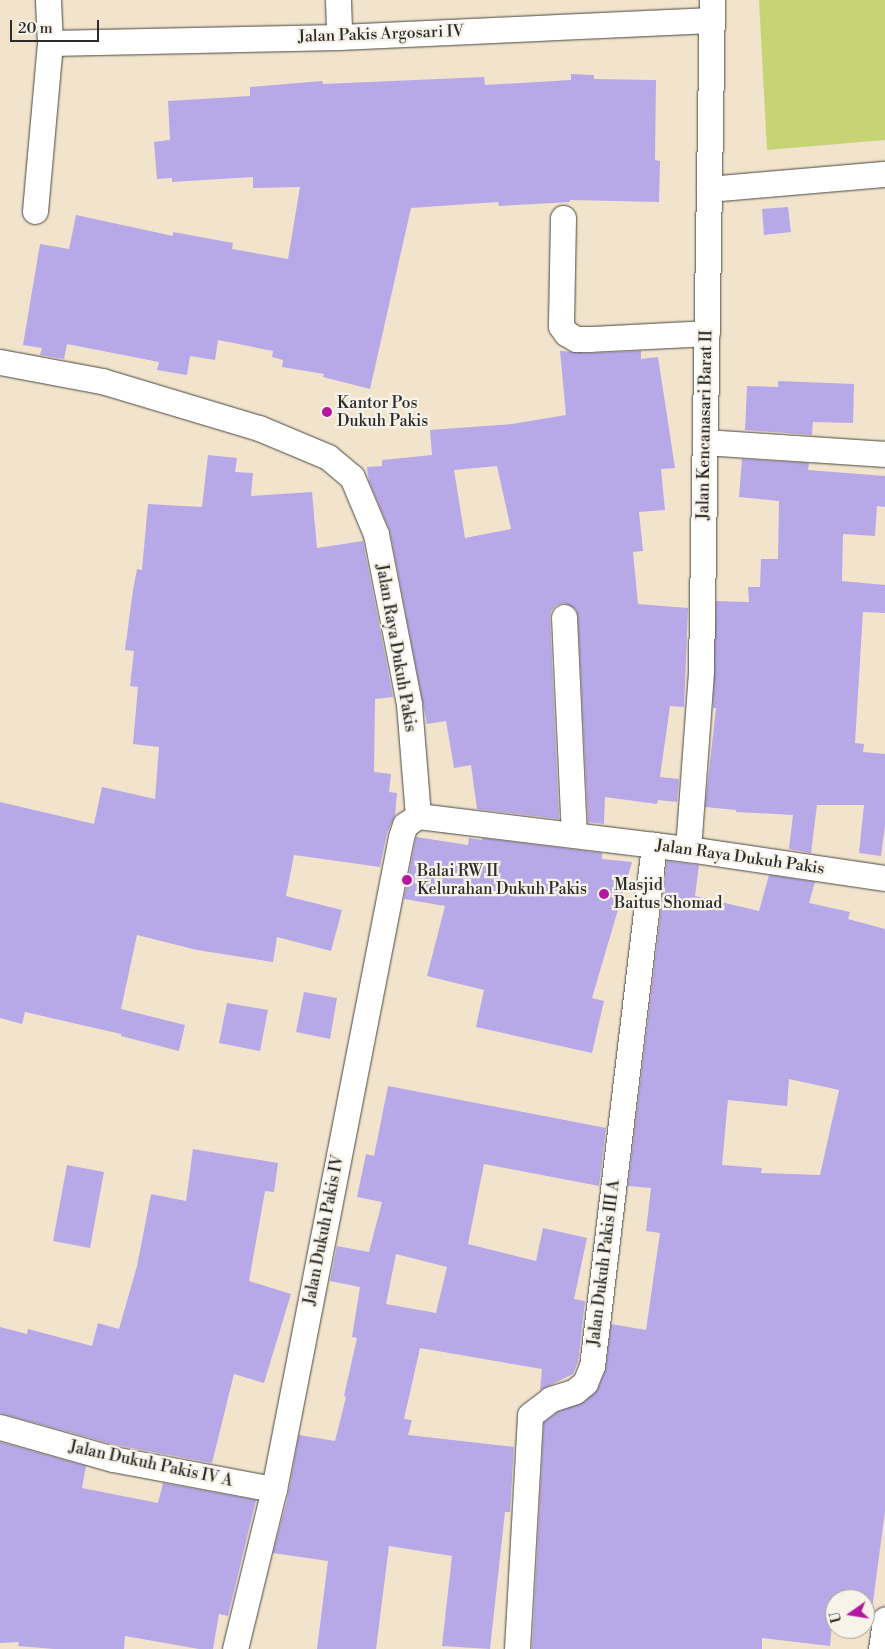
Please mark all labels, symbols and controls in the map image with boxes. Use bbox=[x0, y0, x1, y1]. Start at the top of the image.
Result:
scale bar bbox=[12, 10, 101, 42]
text: 20 m bbox=[18, 19, 53, 38]
street label: Jalan Pakis Argosari IV bbox=[298, 22, 464, 46]
street label: Jalan Kencanasari Barat II bbox=[694, 330, 716, 520]
place label: Kantor Pos Dukuh Pakis bbox=[337, 393, 428, 431]
marker: Kantor Pos Dukuh Pakis bbox=[321, 406, 333, 418]
street label: Jalan Raya Dukuh Pakis bbox=[372, 563, 420, 733]
street label: Jalan Raya Dukuh Pakis bbox=[654, 836, 826, 878]
place label: Balai RW II Kelurahan Dukuh Pakis bbox=[417, 861, 587, 899]
marker: Balai RW II Kelurahan Dukuh Pakis bbox=[401, 874, 413, 886]
place label: Masjid Baitus Shomad bbox=[614, 875, 722, 913]
marker: Masjid Baitus Shomad bbox=[598, 888, 610, 900]
street label: Jalan Dukuh Pakis IV bbox=[300, 1153, 348, 1307]
street label: Jalan Dukuh Pakis III A bbox=[584, 1179, 624, 1347]
street label: Jalan Dukuh Pakis IV A bbox=[67, 1437, 235, 1491]
north arrow bbox=[825, 1589, 875, 1639]
text: U bbox=[826, 1610, 846, 1624]

